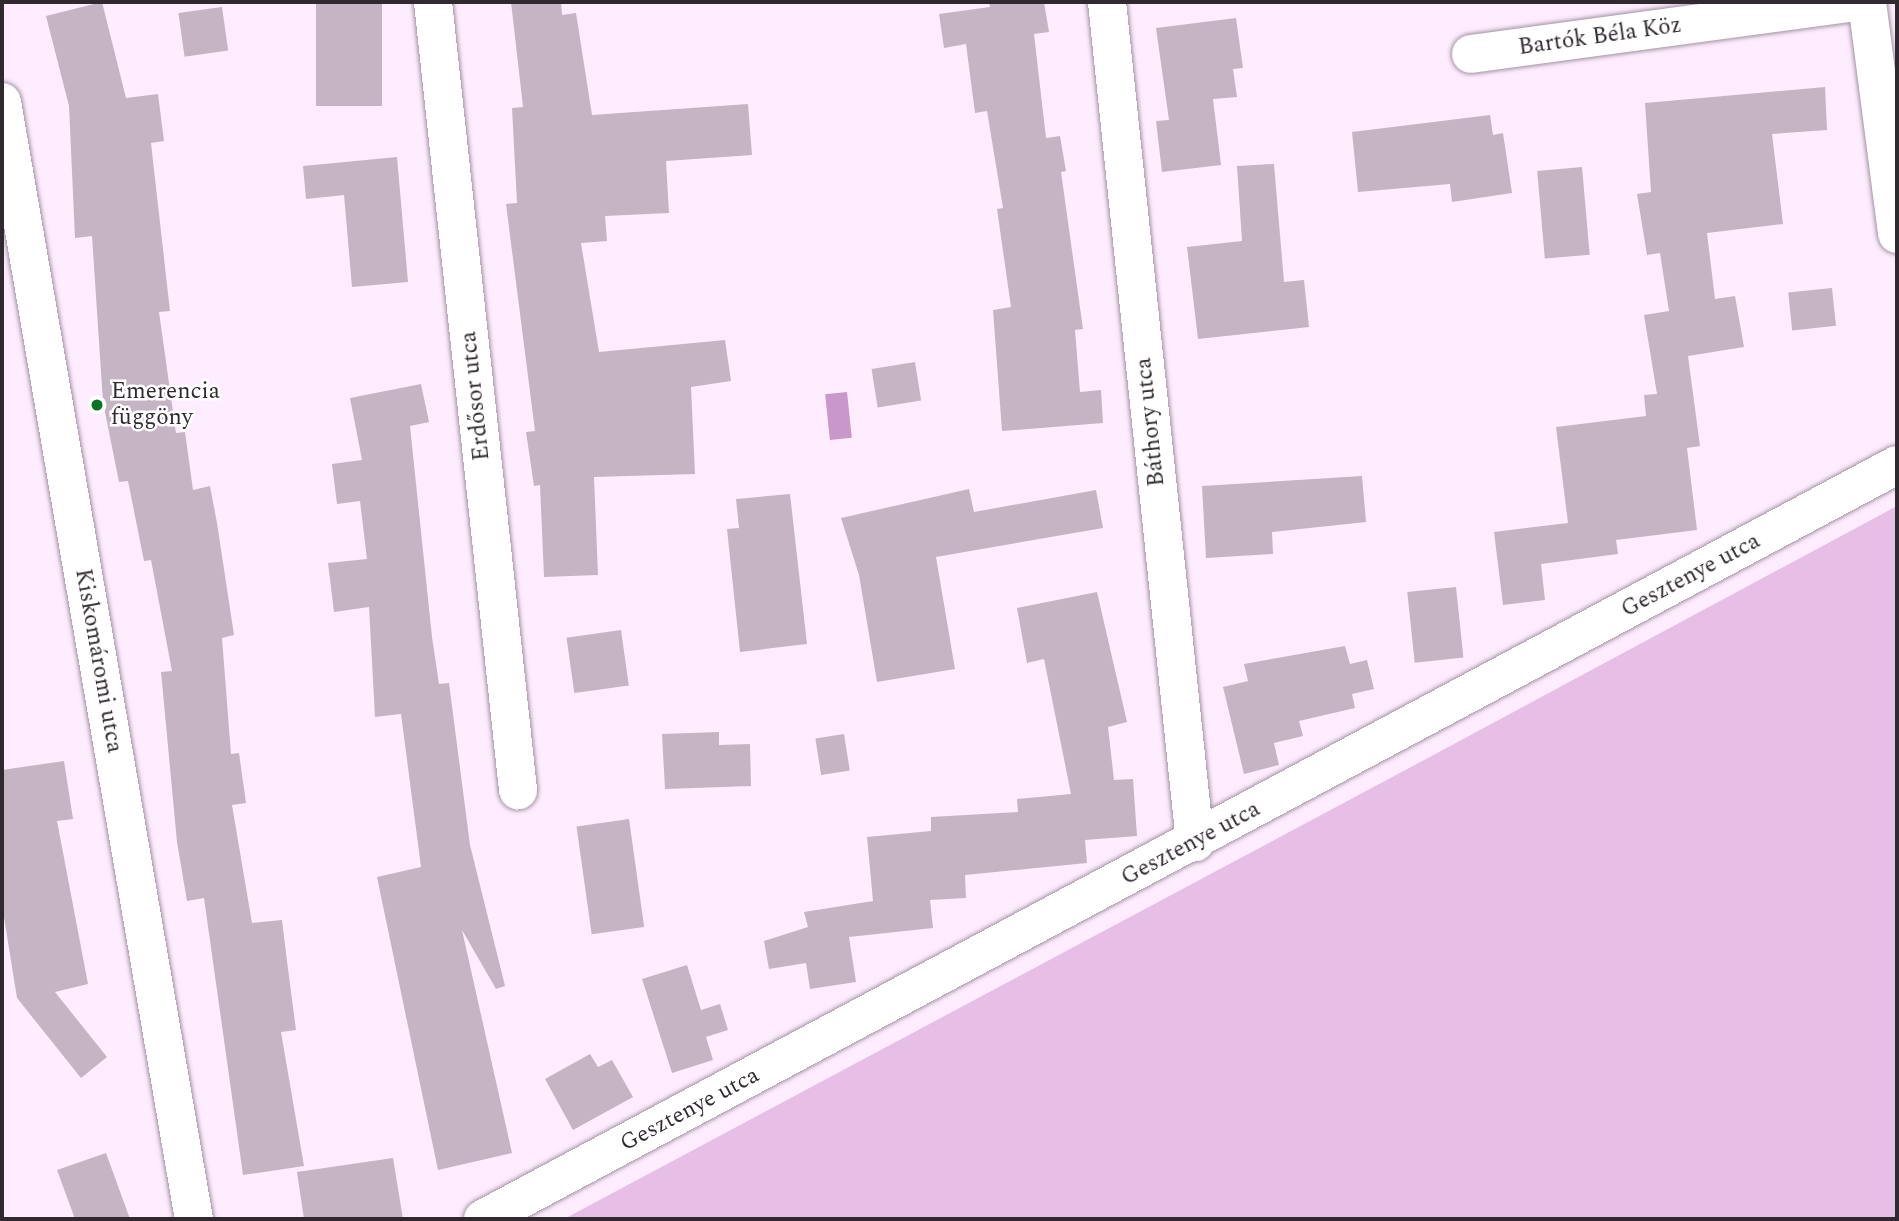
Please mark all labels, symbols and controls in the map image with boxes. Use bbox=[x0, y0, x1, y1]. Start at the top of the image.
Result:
street label: Bartók Béla Köz bbox=[1517, 12, 1683, 62]
street label: Erdősor utca bbox=[455, 330, 497, 462]
street label: Báthory utca bbox=[1131, 356, 1171, 488]
place label: Emerencia függöny bbox=[111, 378, 220, 432]
marker: Emerencia függöny bbox=[89, 397, 105, 413]
street label: Gesztenye utca bbox=[1617, 528, 1765, 624]
street label: Kiskomáromi utca bbox=[68, 567, 128, 755]
street label: Gesztenye utca bbox=[1117, 796, 1265, 892]
street label: Gesztenye utca bbox=[616, 1062, 764, 1158]

